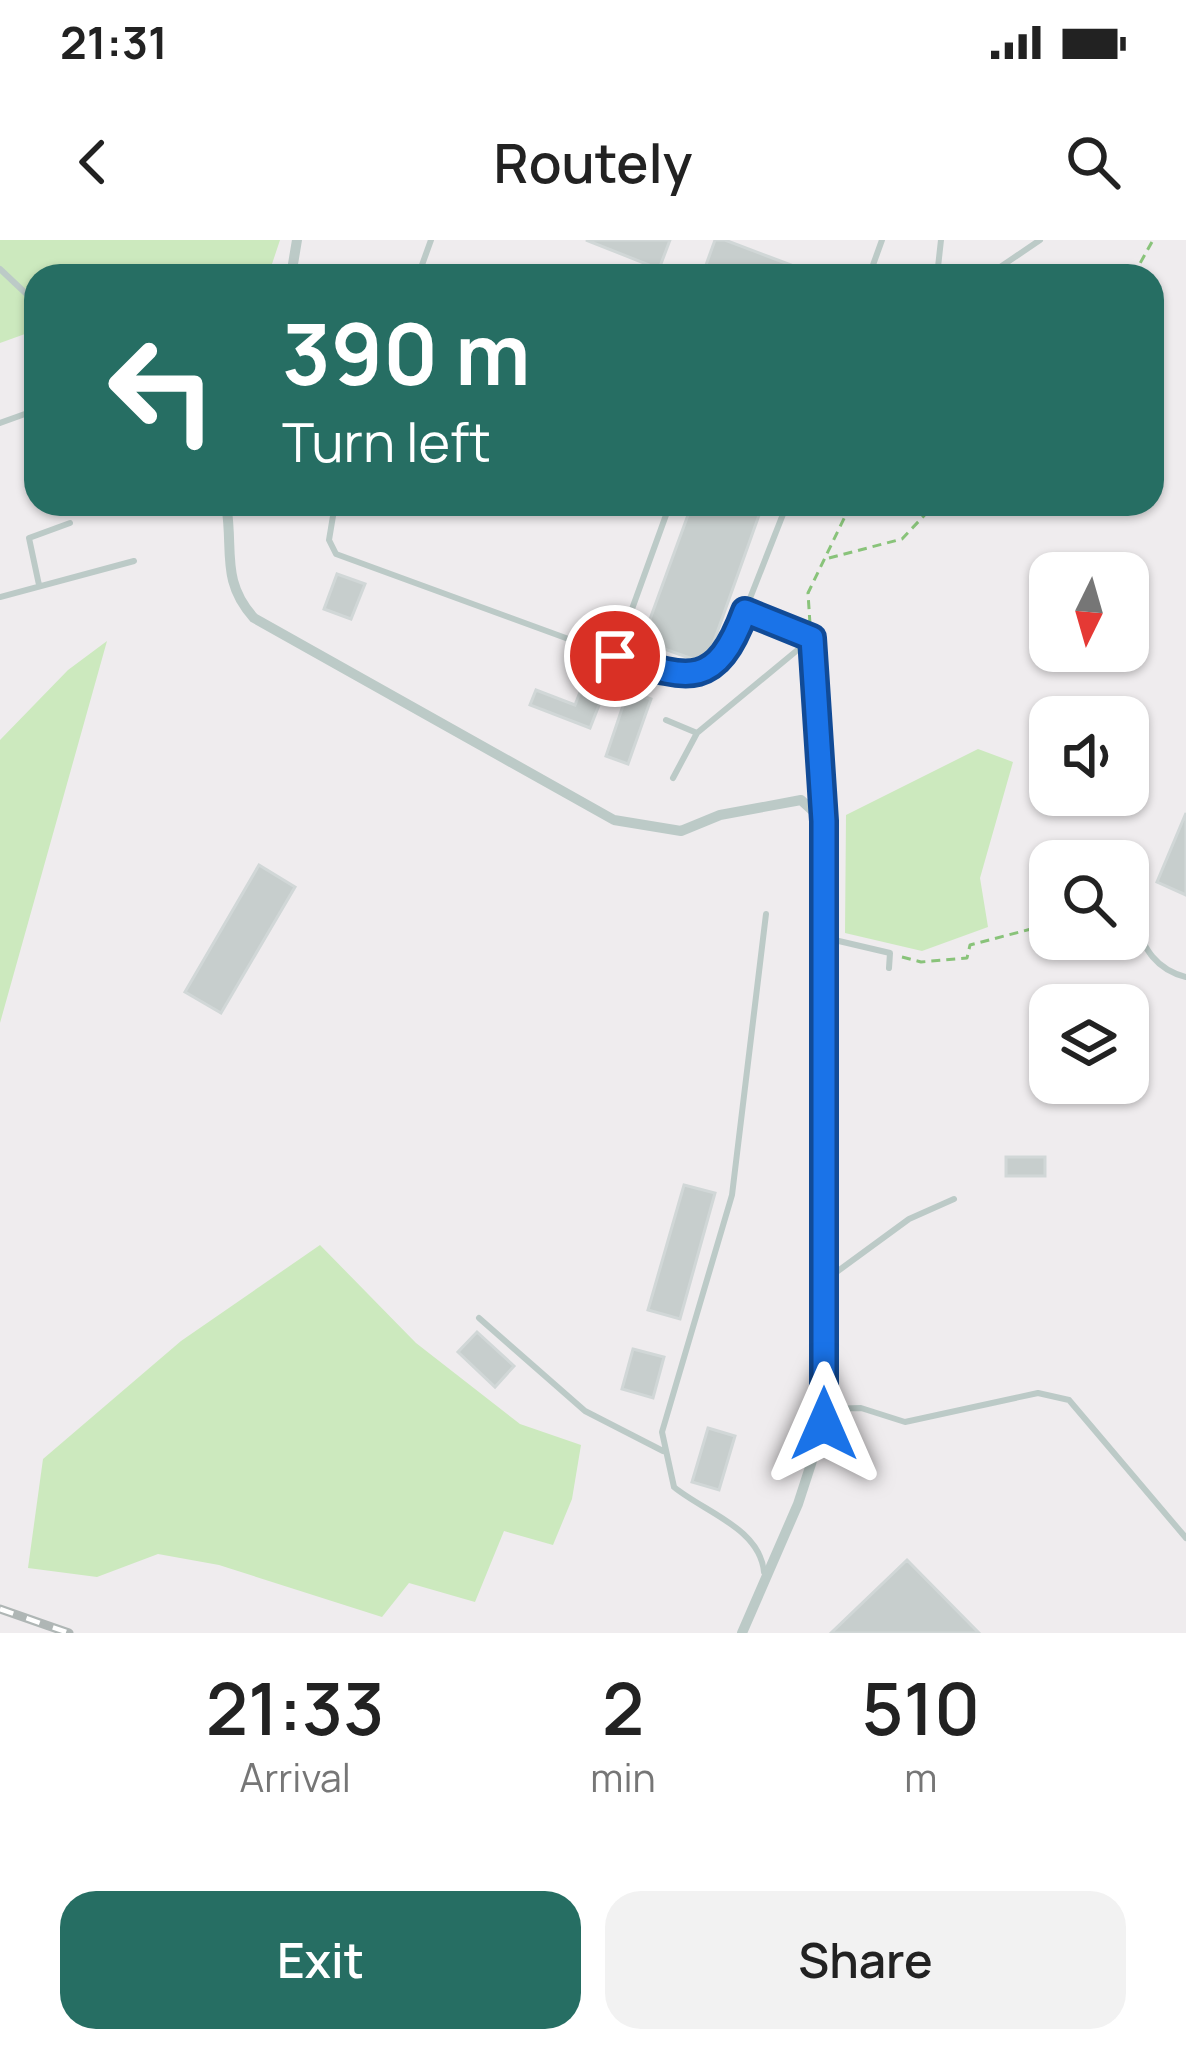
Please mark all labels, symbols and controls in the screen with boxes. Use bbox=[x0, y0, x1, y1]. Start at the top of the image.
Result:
text: 21:31 bbox=[60, 11, 168, 73]
text: Routely bbox=[494, 125, 692, 199]
icon: back bbox=[60, 129, 126, 195]
icon: search bbox=[1060, 129, 1126, 195]
text: 390 m bbox=[282, 295, 531, 410]
icon: left bbox=[84, 312, 240, 468]
text: Turn left bbox=[282, 404, 491, 478]
north arrow bbox=[1029, 552, 1149, 672]
map controls bbox=[1029, 552, 1149, 1104]
pin bbox=[564, 605, 666, 707]
icon: arrive bbox=[582, 623, 648, 689]
button: sound bbox=[1029, 696, 1149, 816]
button: search bbox=[1029, 840, 1149, 960]
button: layers bbox=[1029, 984, 1149, 1104]
position arrow bbox=[761, 1361, 887, 1487]
text: 21:33 bbox=[206, 1658, 384, 1757]
text: 2 bbox=[602, 1658, 644, 1757]
text: 510 bbox=[862, 1658, 980, 1757]
text: Arrival bbox=[239, 1750, 351, 1804]
text: min bbox=[590, 1750, 656, 1804]
text: m bbox=[904, 1750, 937, 1804]
button: Exit bbox=[60, 1891, 581, 2029]
button: Share bbox=[605, 1891, 1126, 2029]

